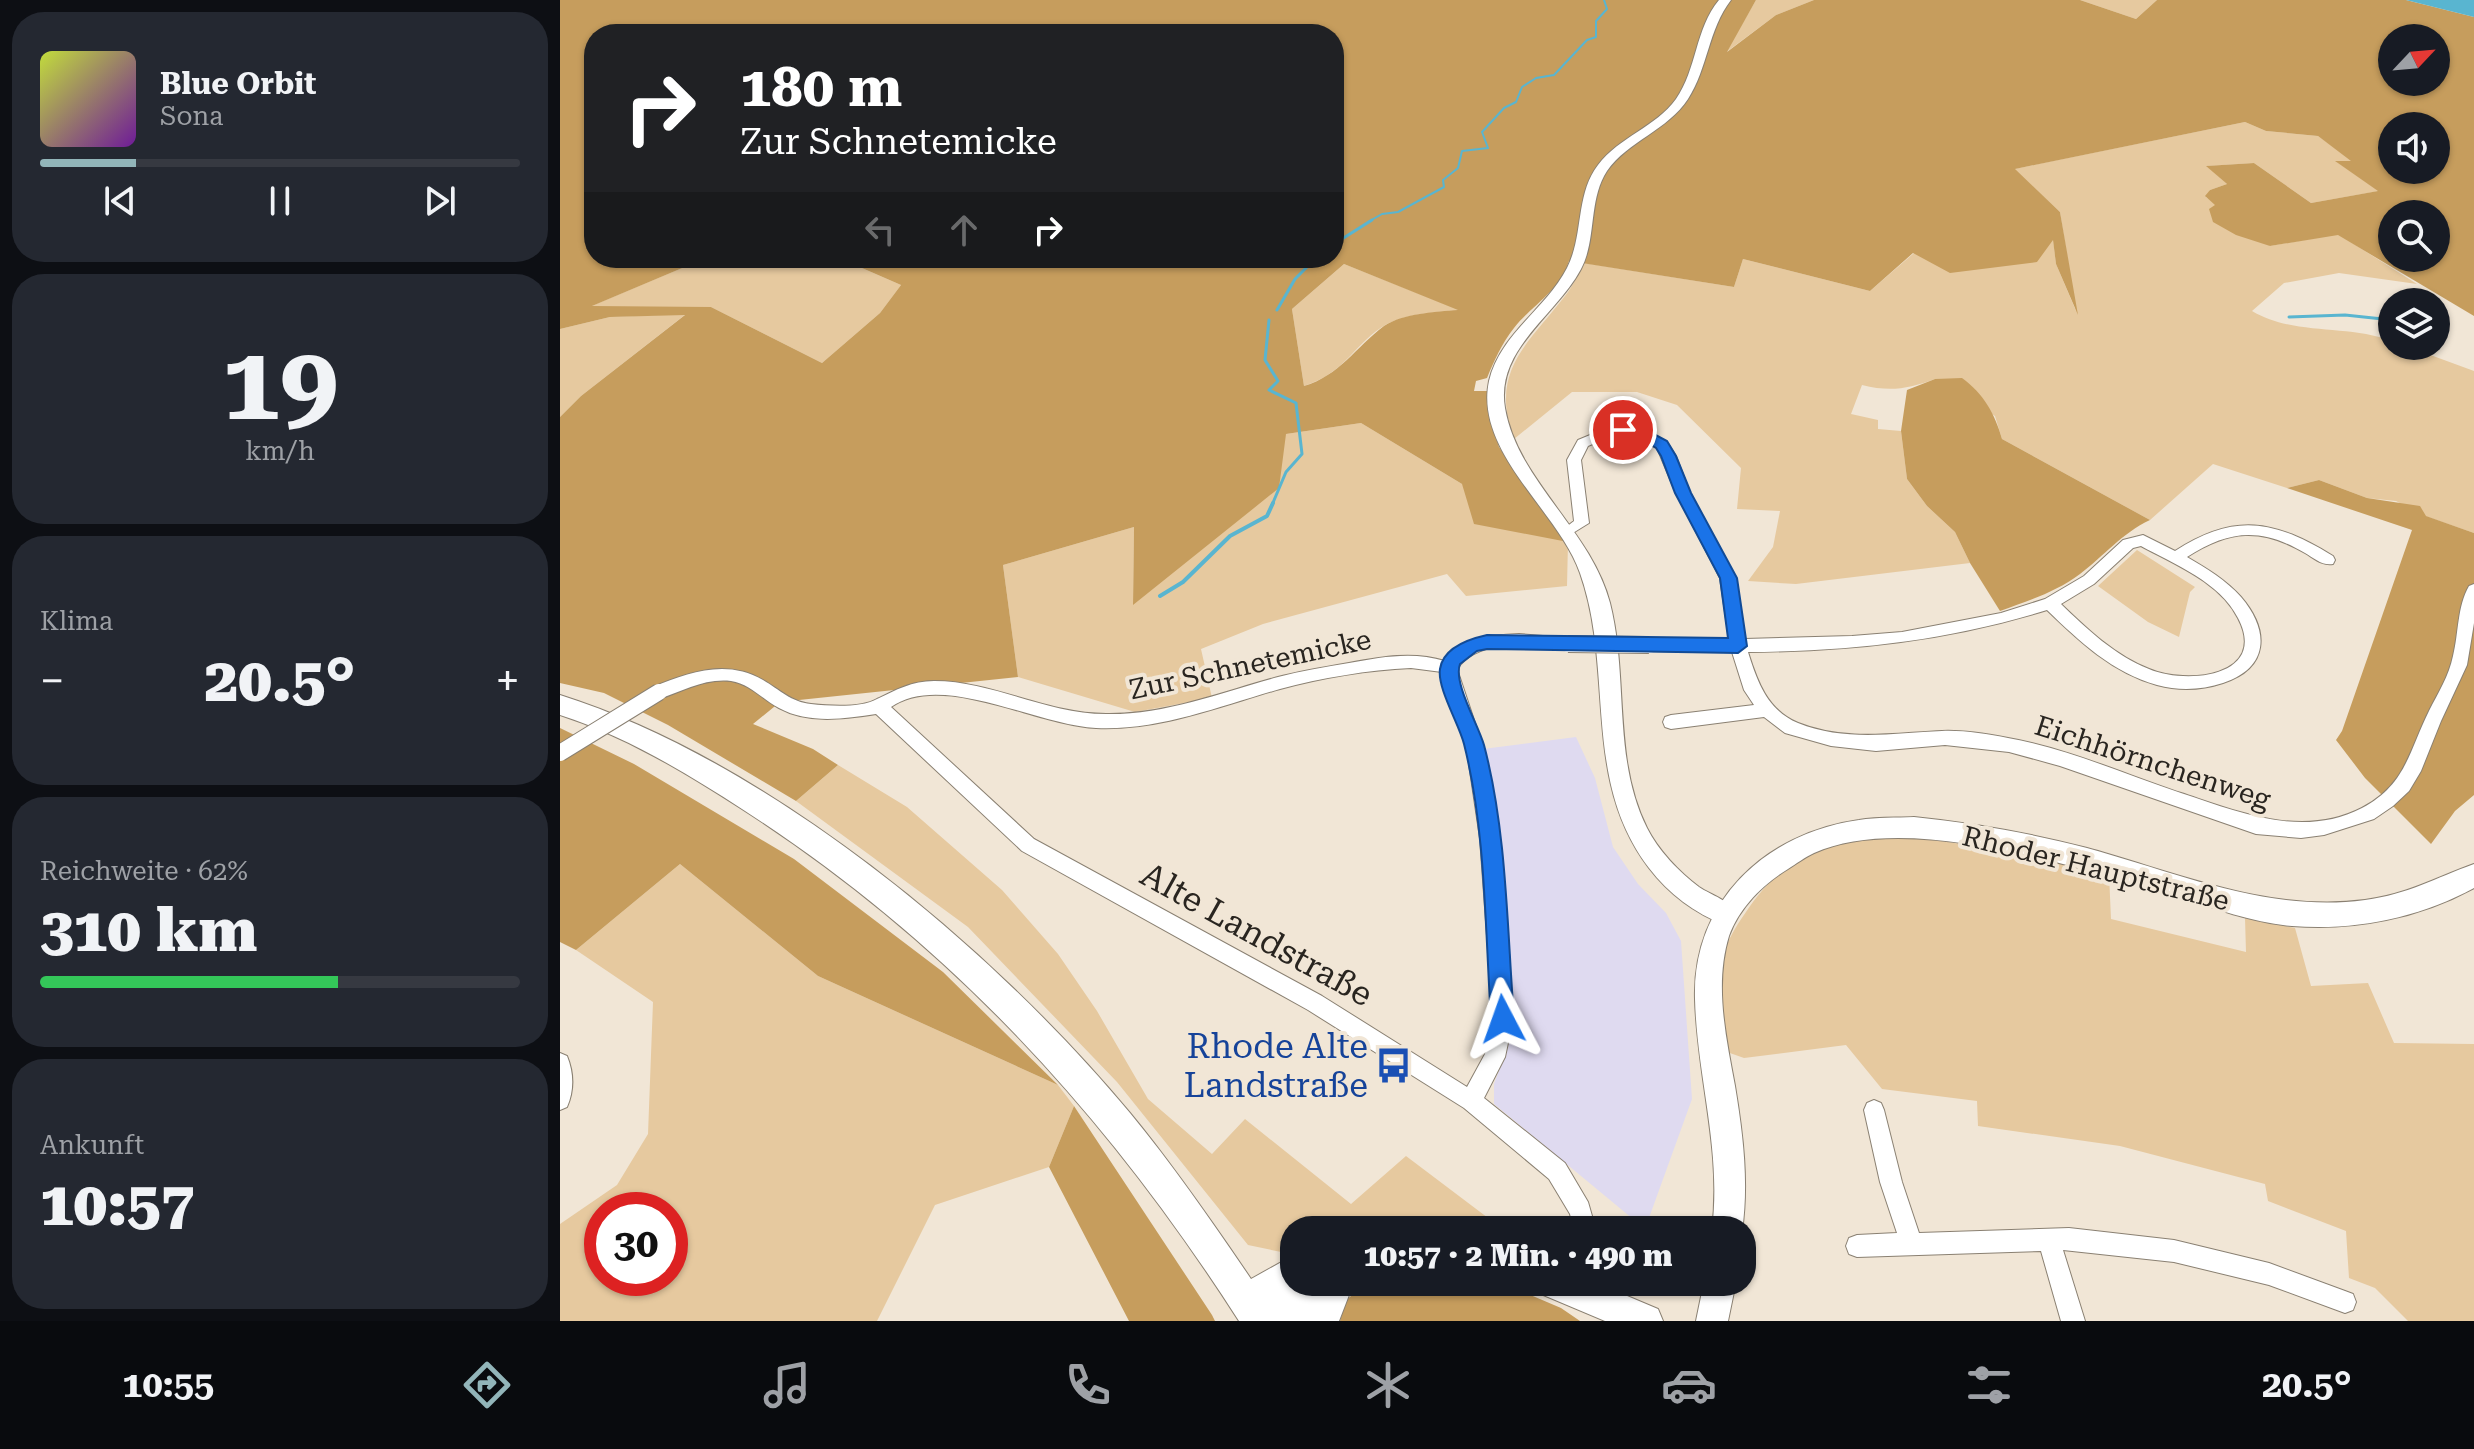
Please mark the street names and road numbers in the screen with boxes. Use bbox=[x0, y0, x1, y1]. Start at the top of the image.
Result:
street label: Zur Schnetemicke bbox=[1126, 623, 1374, 706]
street label: Eichhörnchenweg bbox=[2031, 709, 2275, 816]
street label: Rhoder Hauptstraße bbox=[1959, 819, 2233, 918]
street label: Alte Landstraße bbox=[1134, 854, 1380, 1014]

